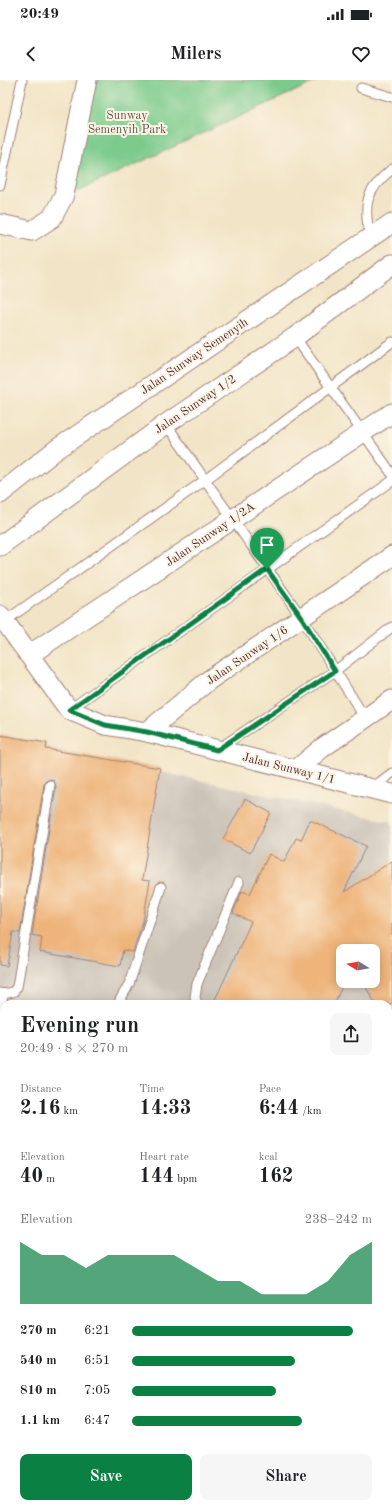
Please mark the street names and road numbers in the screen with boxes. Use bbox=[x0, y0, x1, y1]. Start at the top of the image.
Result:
street label: Jalan Sunway Semenyih bbox=[139, 316, 251, 397]
street label: Jalan Sunway 1/2 bbox=[153, 373, 238, 436]
street label: Jalan Sunway 1/2A bbox=[164, 501, 257, 569]
street label: Jalan Sunway 1/6 bbox=[205, 624, 291, 687]
street label: Jalan Sunway 1/1 bbox=[241, 752, 337, 786]

